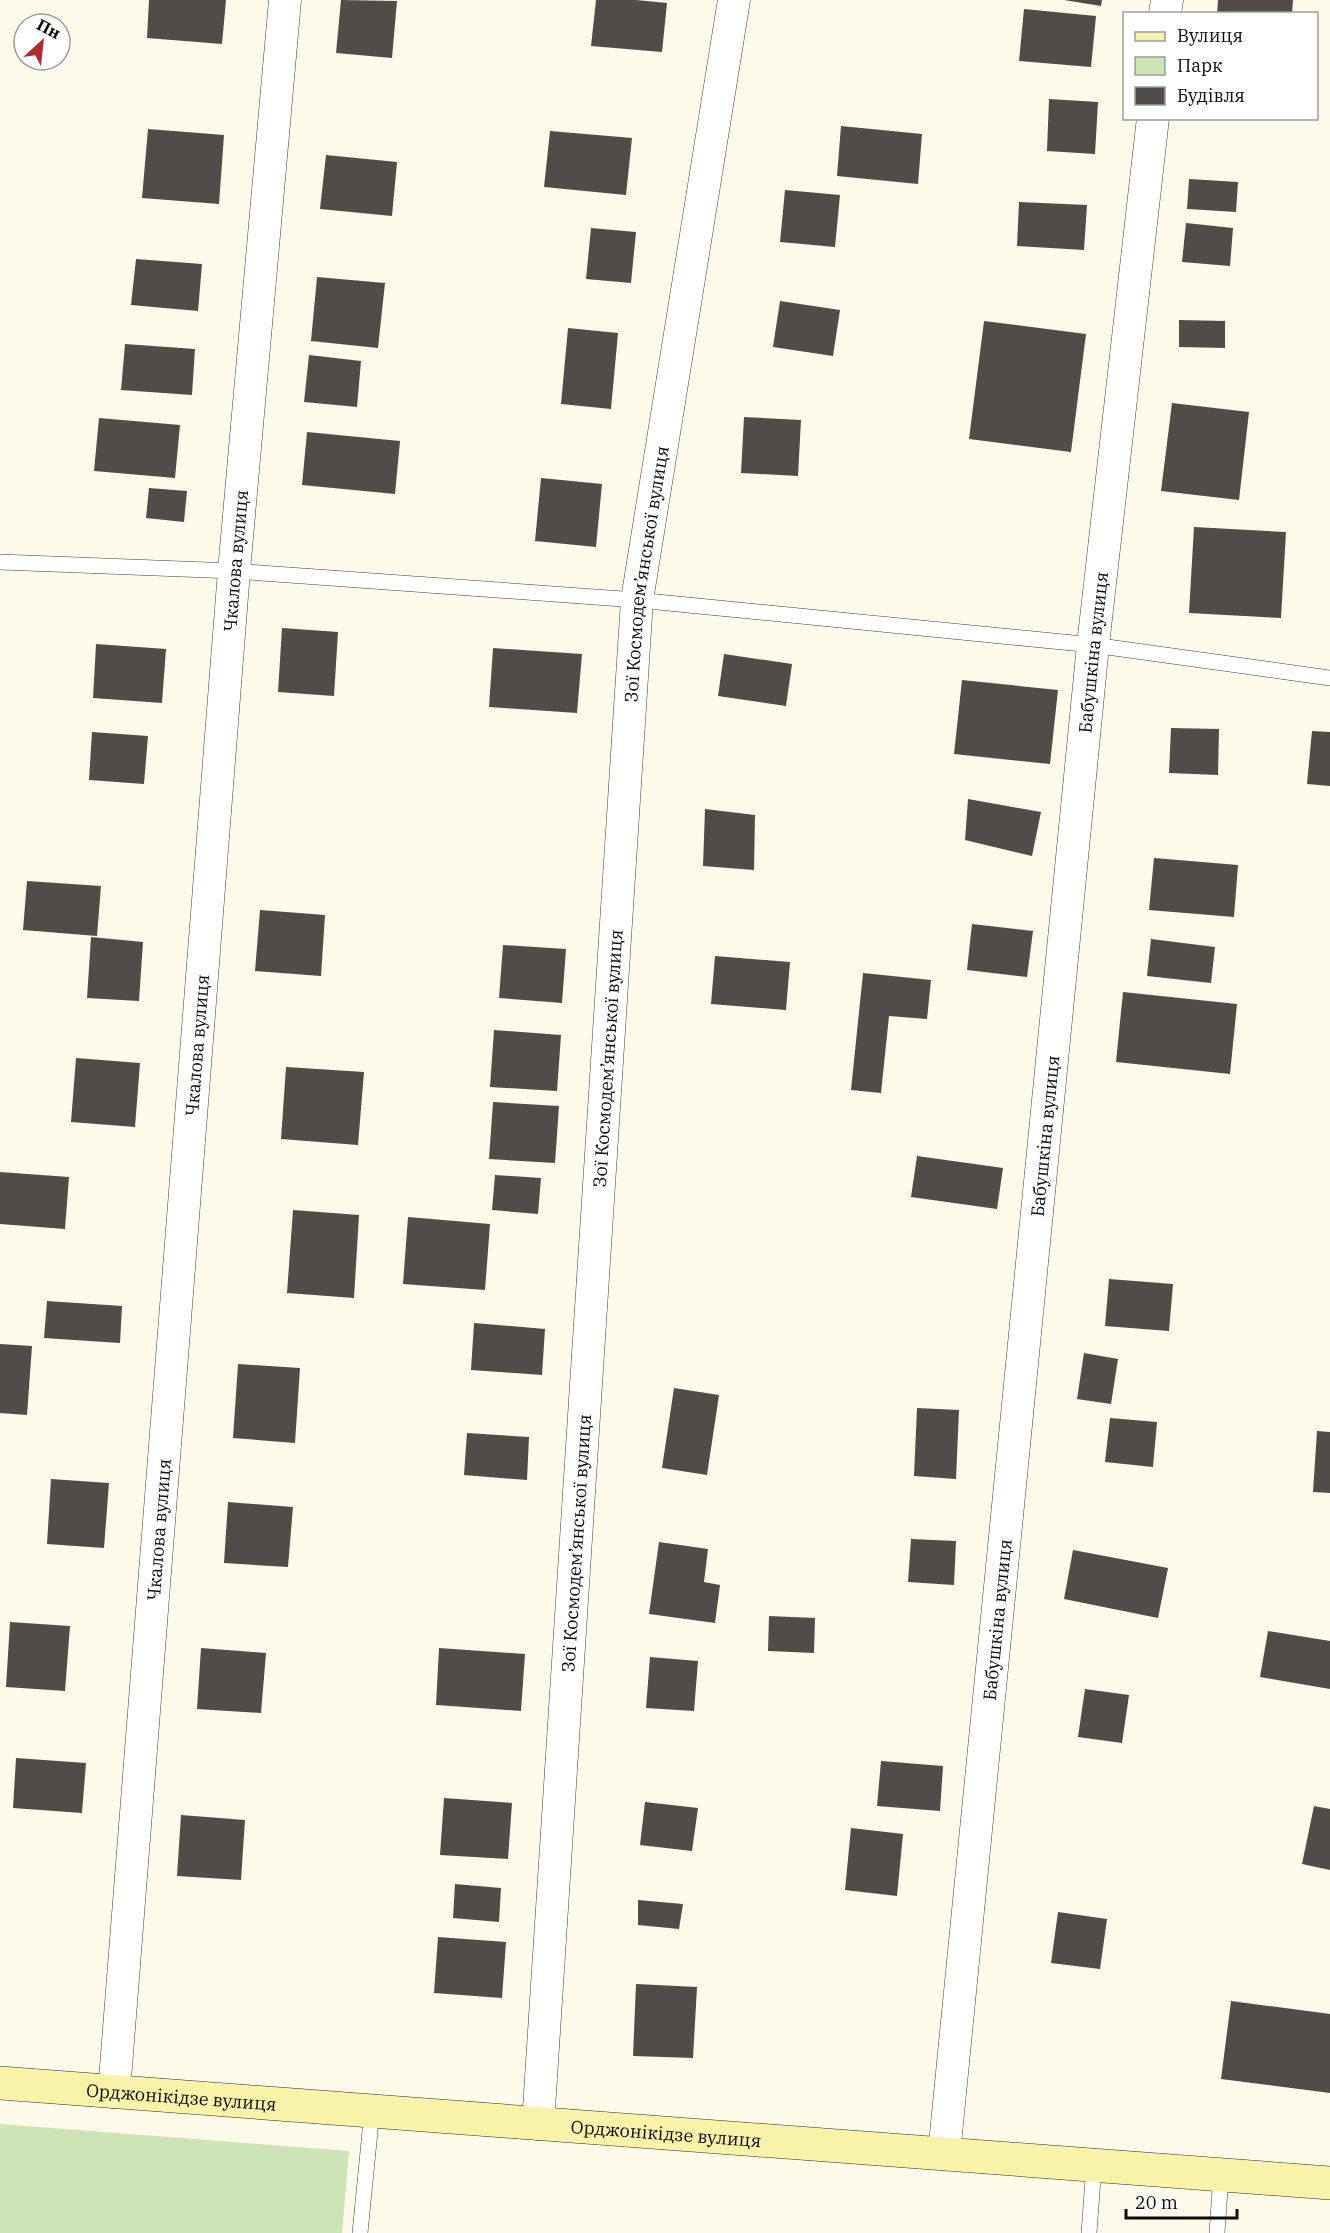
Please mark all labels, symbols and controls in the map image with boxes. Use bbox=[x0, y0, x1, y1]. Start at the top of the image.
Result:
north arrow bbox=[12, 12, 72, 72]
legend bbox=[1123, 12, 1318, 120]
text: Пн bbox=[34, 14, 64, 43]
text: Вулиця bbox=[1177, 24, 1243, 47]
text: Парк bbox=[1177, 54, 1223, 77]
text: Будівля bbox=[1177, 84, 1245, 107]
street label: Зої Космодем’янської вулиця bbox=[619, 444, 673, 703]
street label: Чкалова вулиця bbox=[218, 489, 253, 633]
street label: Бабушкіна вулиця bbox=[1073, 570, 1113, 734]
street label: Зої Космодем’янської вулиця bbox=[587, 929, 627, 1188]
street label: Чкалова вулиця bbox=[180, 973, 214, 1117]
street label: Бабушкіна вулиця bbox=[1025, 1054, 1064, 1218]
street label: Зої Космодем’янської вулиця bbox=[556, 1414, 596, 1673]
street label: Чкалова вулиця bbox=[141, 1458, 175, 1602]
street label: Бабушкіна вулиця bbox=[977, 1538, 1016, 1701]
street label: Орджонікідзе вулиця bbox=[85, 2078, 278, 2115]
street label: Орджонікідзе вулиця bbox=[570, 2114, 762, 2152]
scale bar bbox=[1126, 2182, 1237, 2220]
text: 20 m bbox=[1135, 2191, 1178, 2214]

